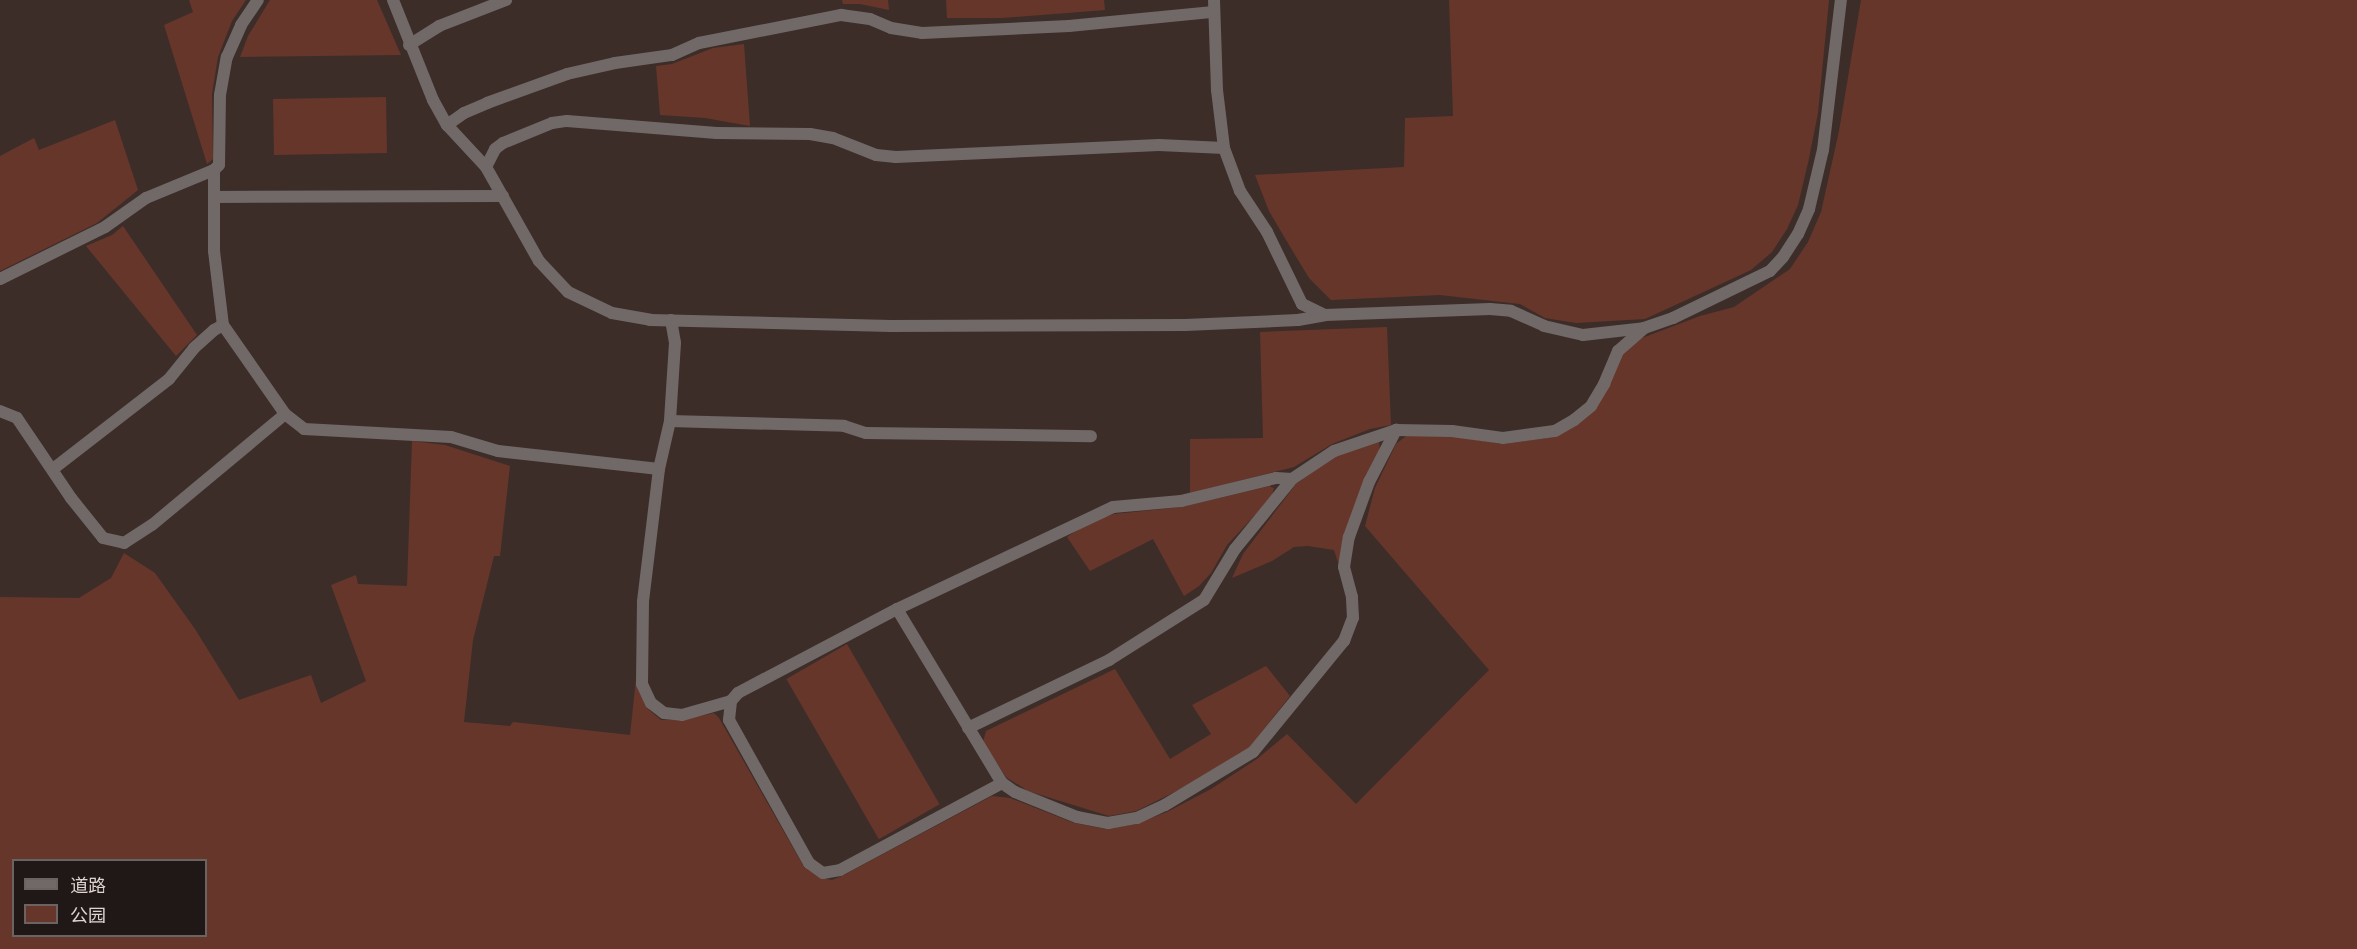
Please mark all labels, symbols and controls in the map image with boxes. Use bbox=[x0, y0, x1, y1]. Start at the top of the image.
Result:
legend bbox=[12, 859, 207, 937]
text: 道路 bbox=[70, 876, 106, 897]
text: 公园 bbox=[70, 906, 106, 927]

